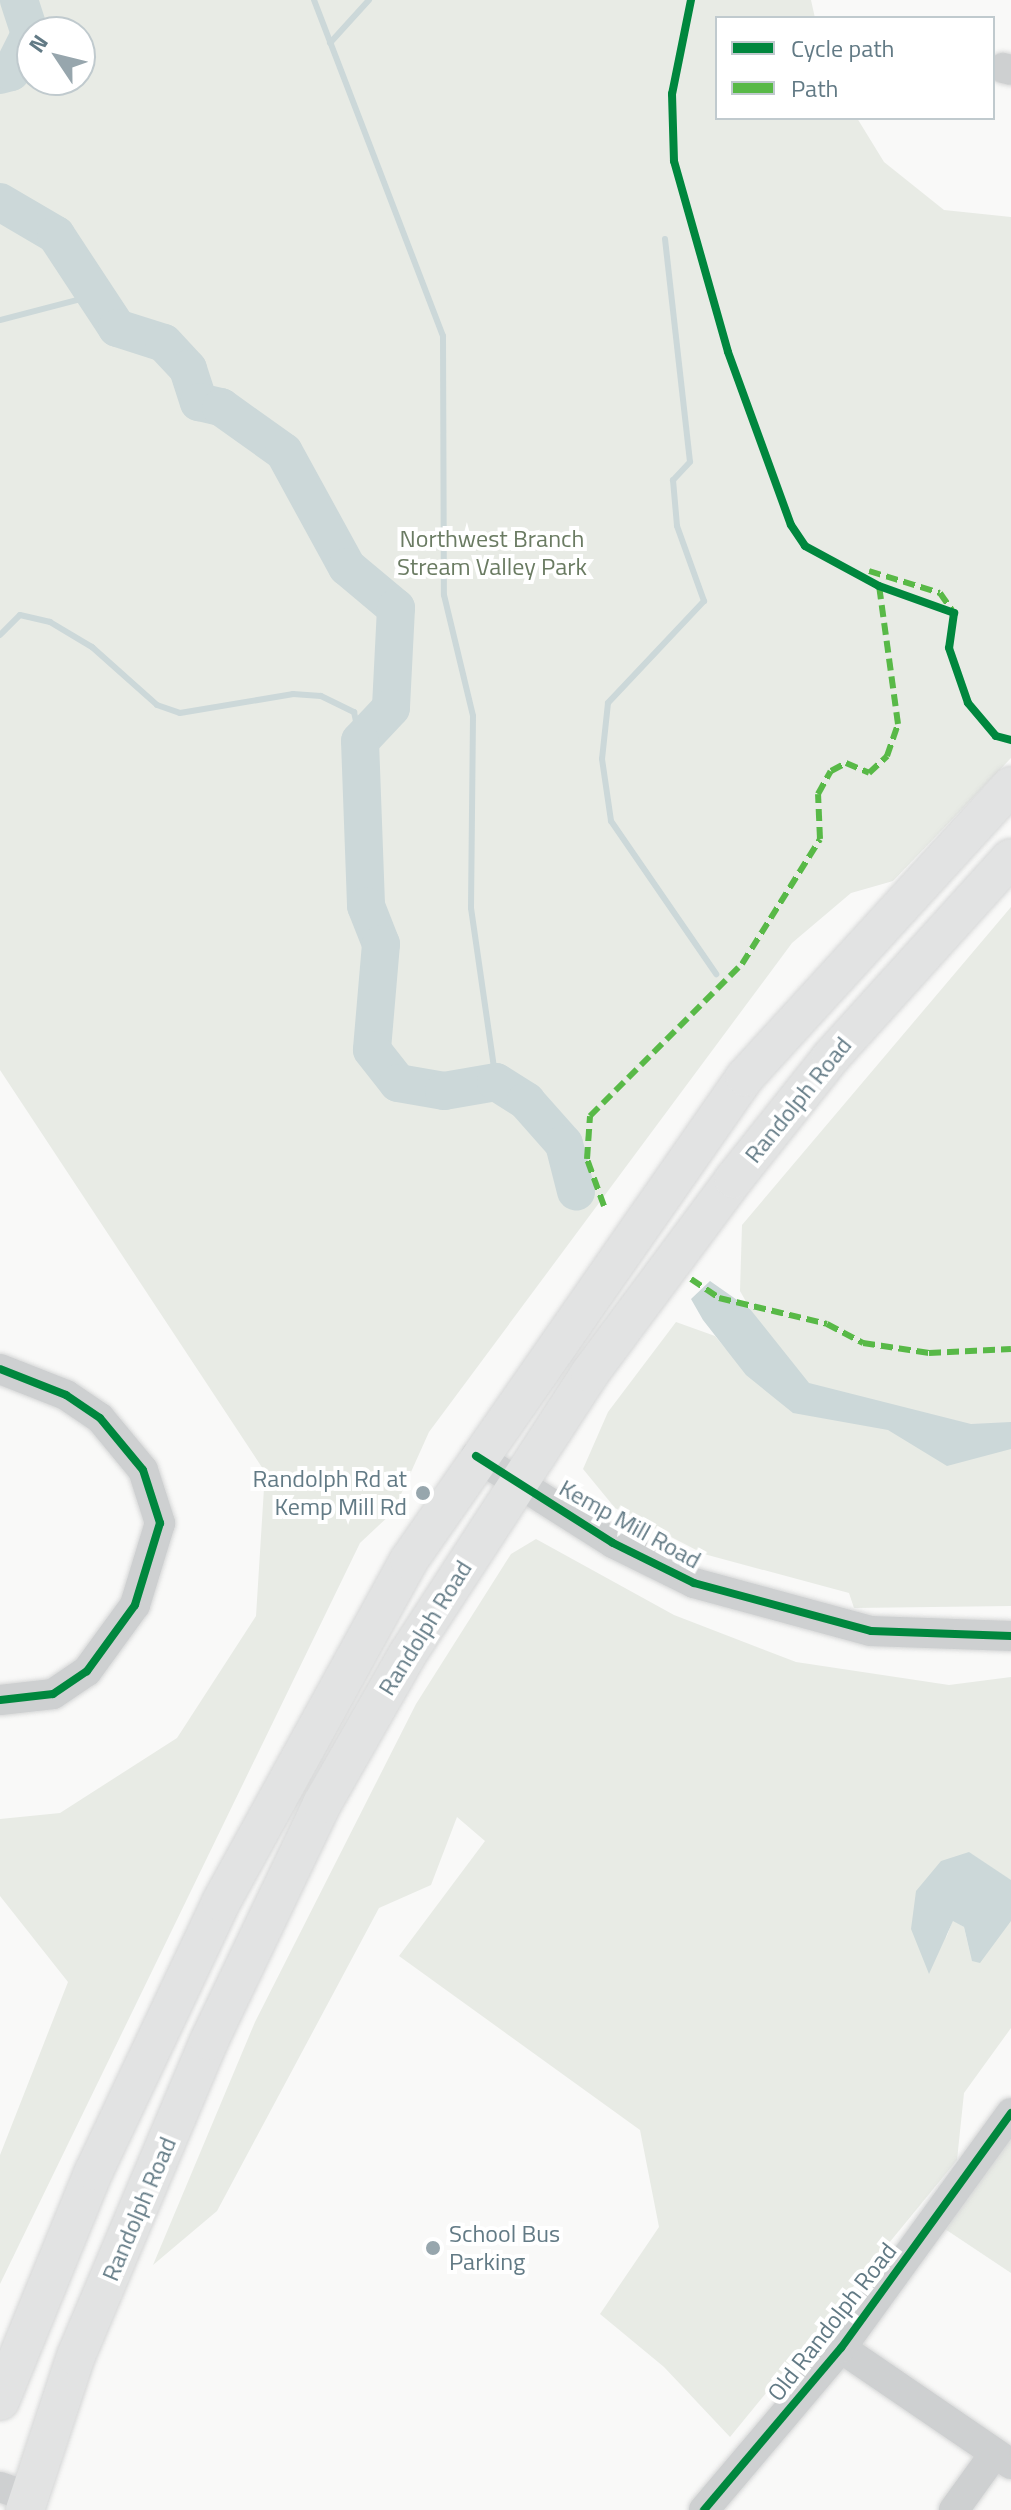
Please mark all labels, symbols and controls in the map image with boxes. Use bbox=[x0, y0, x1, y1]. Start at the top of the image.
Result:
north arrow bbox=[16, 16, 96, 96]
legend bbox=[715, 16, 995, 120]
text: N bbox=[20, 27, 56, 59]
text: Cycle path bbox=[791, 30, 894, 66]
text: Path bbox=[791, 70, 838, 106]
park label: Northwest Branch Stream Valley Park bbox=[397, 525, 587, 581]
street label: Randolph Road bbox=[739, 1031, 857, 1169]
place label: Randolph Rd at Kemp Mill Rd bbox=[253, 1465, 407, 1521]
street label: Kemp Mill Road bbox=[554, 1473, 706, 1575]
marker: Randolph Rd at Kemp Mill Rd bbox=[414, 1484, 432, 1502]
street label: Randolph Road bbox=[372, 1555, 478, 1701]
street label: Randolph Road bbox=[96, 2133, 182, 2285]
place label: School Bus Parking bbox=[449, 2220, 560, 2276]
street label: Old Randolph Road bbox=[761, 2237, 903, 2407]
marker: School Bus Parking bbox=[424, 2239, 442, 2257]

